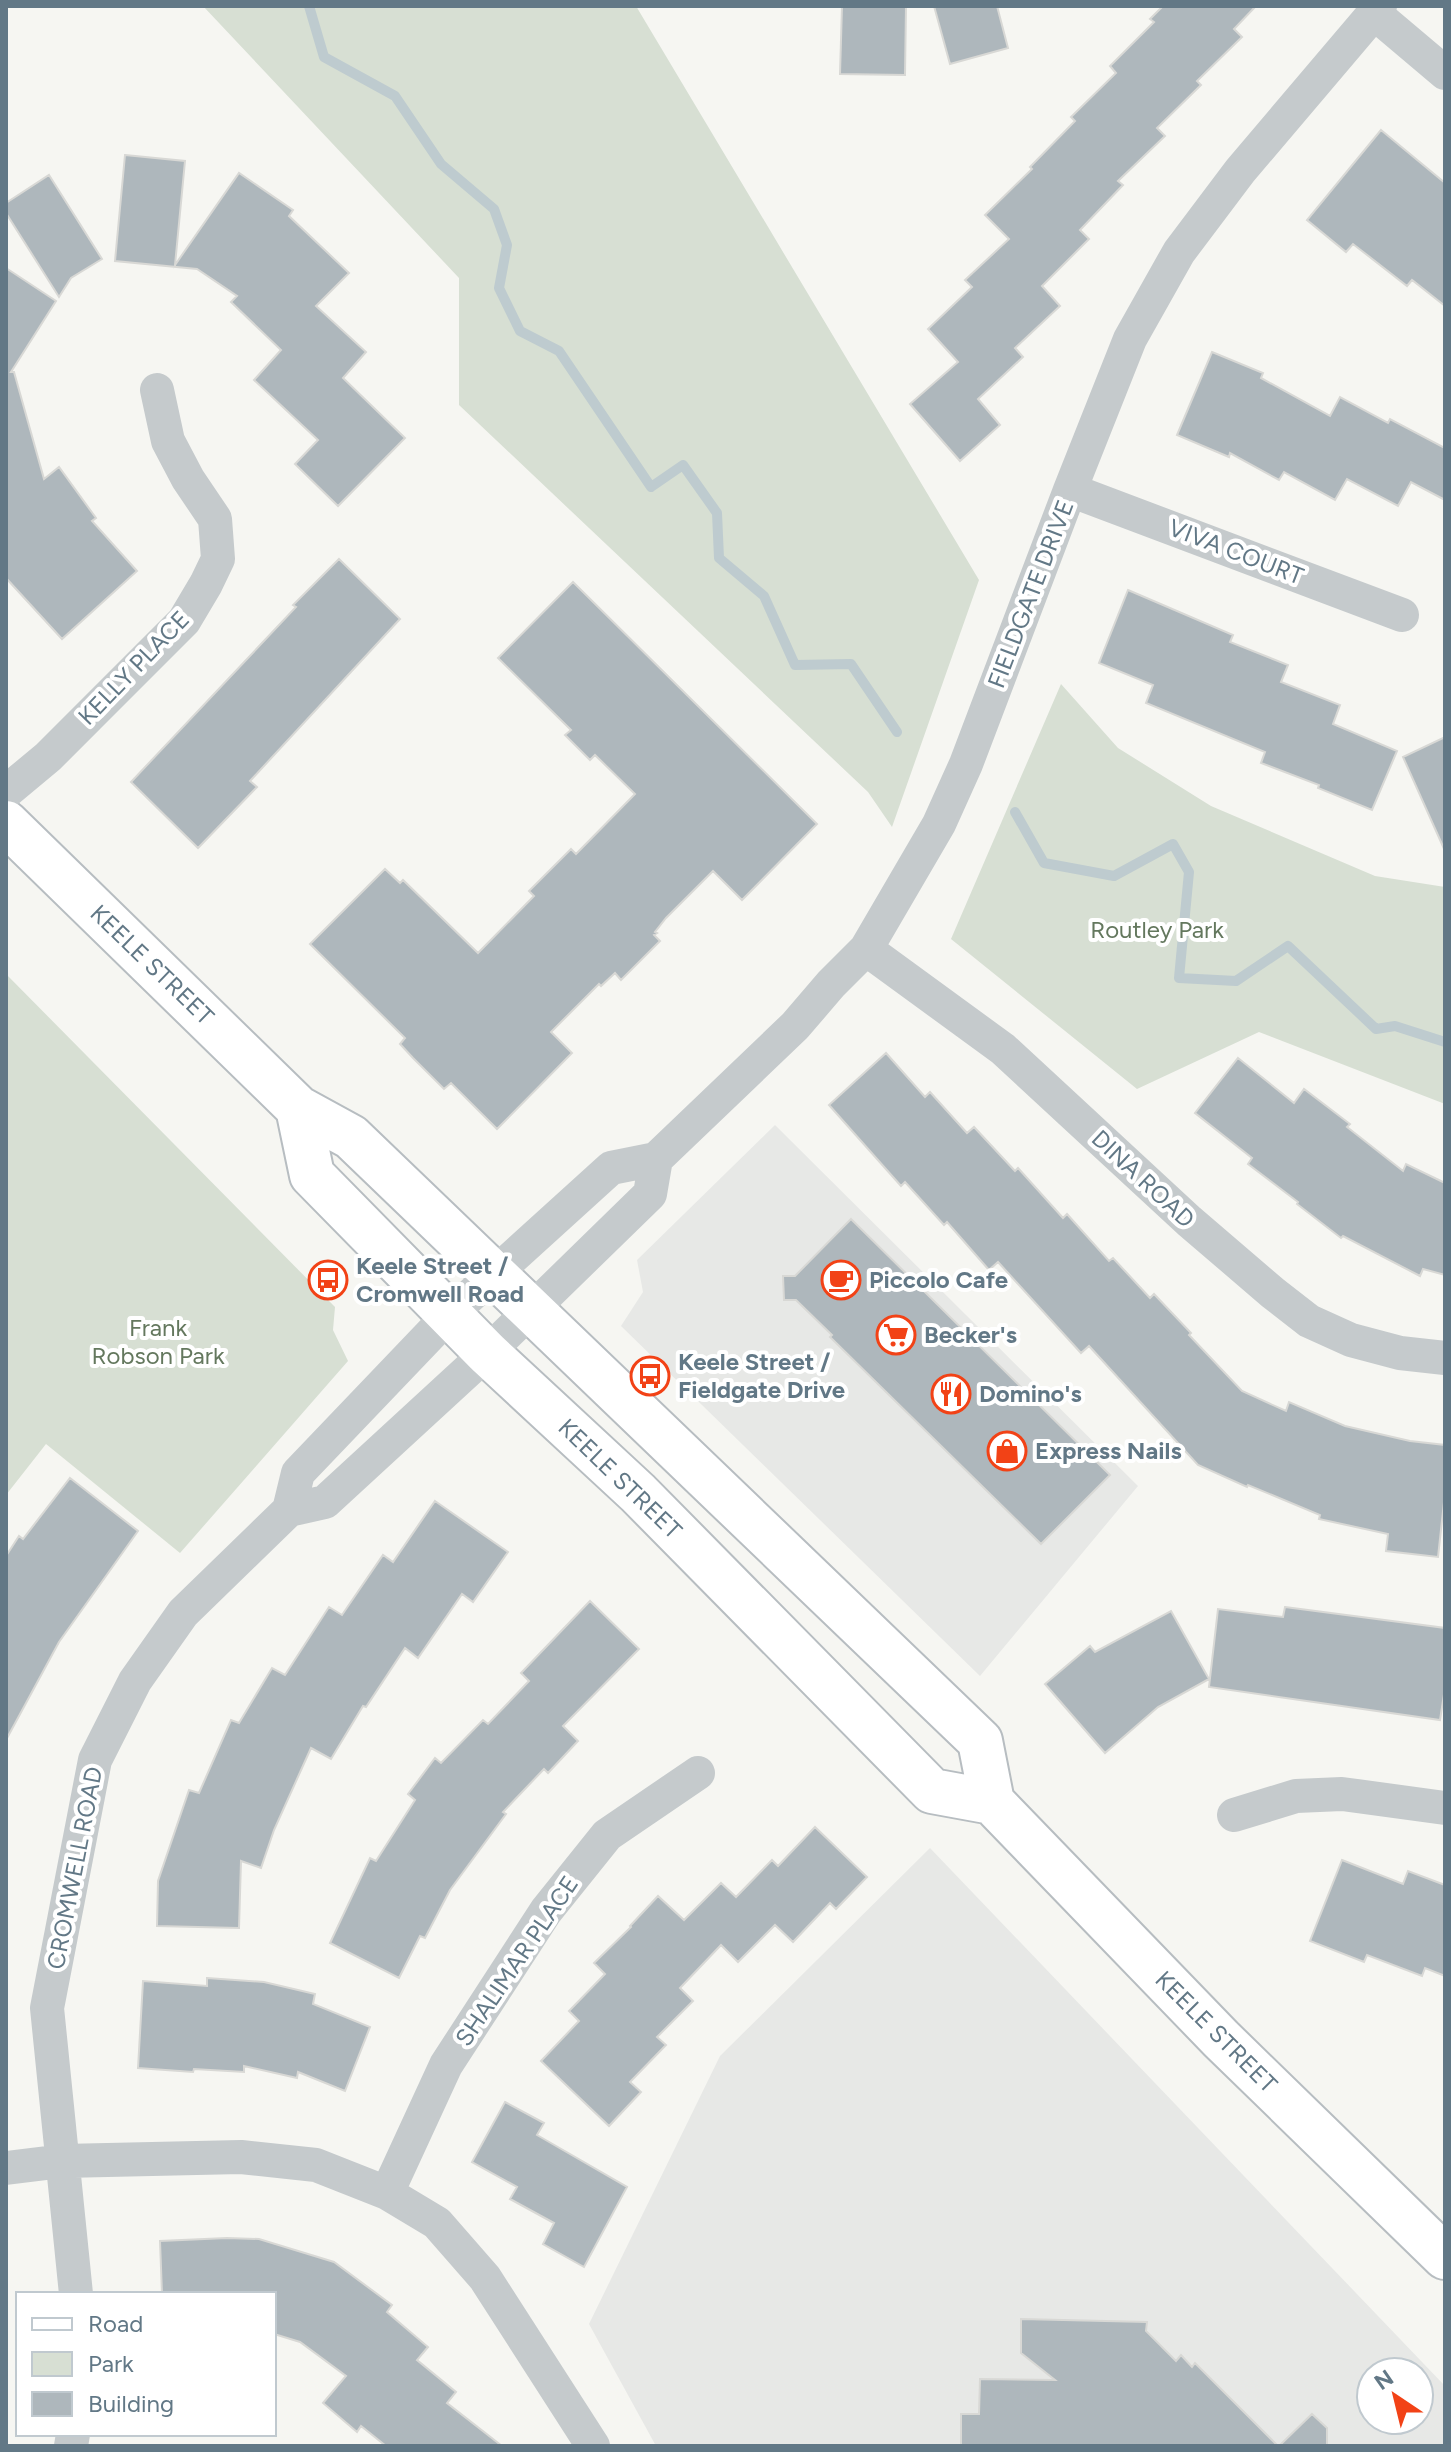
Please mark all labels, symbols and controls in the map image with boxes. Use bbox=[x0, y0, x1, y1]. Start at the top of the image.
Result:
street label: FIELDGATE DRIVE bbox=[981, 496, 1080, 692]
street label: VIVA COURT bbox=[1165, 513, 1308, 591]
street label: KELLY PLACE bbox=[72, 605, 195, 731]
street label: KEELE STREET bbox=[85, 899, 220, 1031]
park label: Routley Park bbox=[1090, 915, 1224, 944]
street label: DINA ROAD bbox=[1086, 1124, 1201, 1234]
place label: Keele Street / Cromwell Road bbox=[356, 1251, 524, 1308]
bus stop icon: Keele Street / Cromwell Road bbox=[307, 1259, 349, 1301]
cafe icon: Piccolo Cafe bbox=[820, 1259, 862, 1301]
place label: Piccolo Cafe bbox=[869, 1265, 1008, 1294]
park label: Frank Robson Park bbox=[91, 1313, 225, 1370]
supermarket icon: Becker's bbox=[875, 1314, 917, 1356]
place label: Becker's bbox=[924, 1320, 1017, 1349]
place label: Keele Street / Fieldgate Drive bbox=[678, 1347, 845, 1404]
bus stop icon: Keele Street / Fieldgate Drive bbox=[629, 1355, 671, 1397]
restaurant icon: Domino's bbox=[930, 1373, 972, 1415]
place label: Domino's bbox=[979, 1379, 1082, 1408]
street label: KEELE STREET bbox=[553, 1413, 688, 1545]
shop icon: Express Nails bbox=[986, 1430, 1028, 1472]
place label: Express Nails bbox=[1035, 1436, 1182, 1465]
street label: CROMWELL ROAD bbox=[41, 1764, 108, 1972]
street label: SHALIMAR PLACE bbox=[449, 1870, 584, 2051]
street label: KEELE STREET bbox=[1149, 1965, 1283, 2099]
legend bbox=[16, 2292, 276, 2436]
text: Road bbox=[88, 2309, 143, 2338]
text: Park bbox=[88, 2349, 134, 2378]
north arrow bbox=[1355, 2356, 1435, 2436]
text: N bbox=[1369, 2364, 1399, 2396]
text: Building bbox=[88, 2389, 174, 2418]

